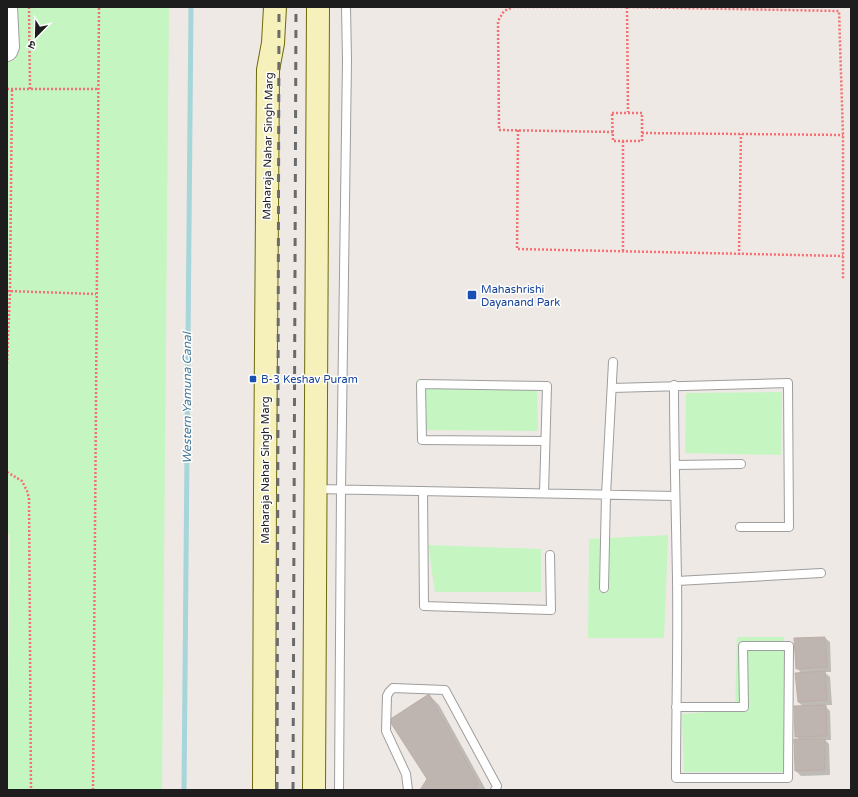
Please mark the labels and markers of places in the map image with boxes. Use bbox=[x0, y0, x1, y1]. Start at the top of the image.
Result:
place label: Mahashrishi Dayanand Park bbox=[481, 283, 560, 309]
marker: Mahashrishi Dayanand Park bbox=[466, 289, 478, 301]
place label: B-3 Keshav Puram bbox=[261, 373, 358, 386]
marker: B-3 Keshav Puram bbox=[248, 374, 258, 384]

